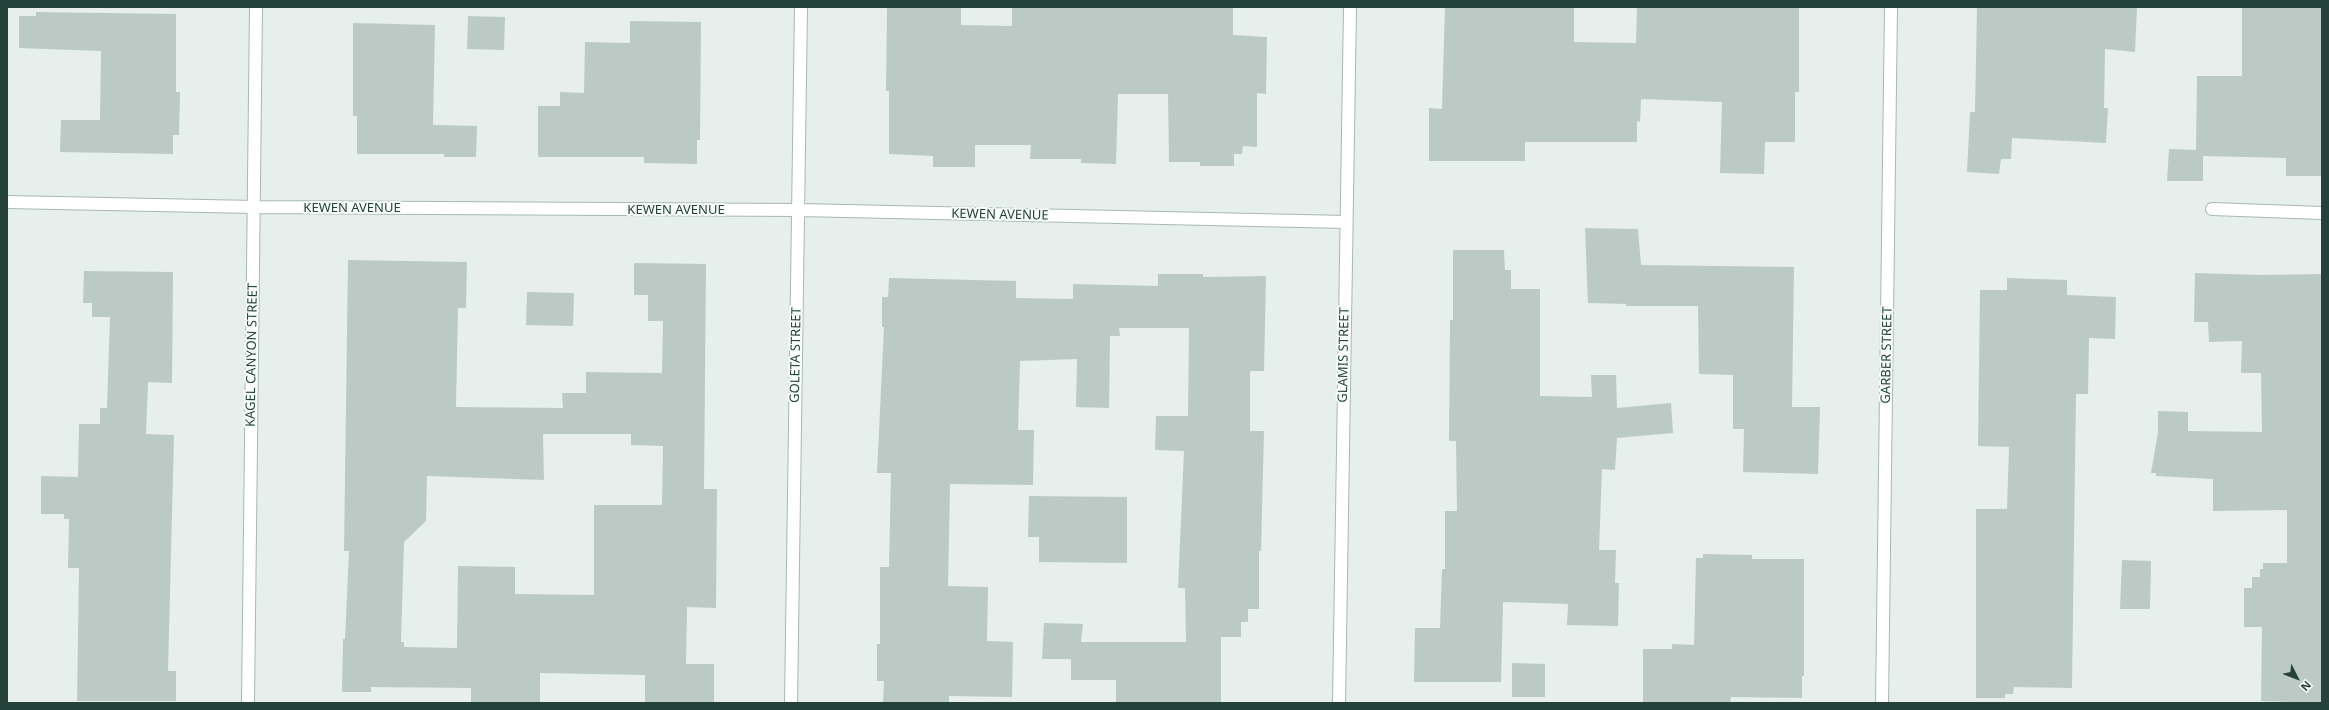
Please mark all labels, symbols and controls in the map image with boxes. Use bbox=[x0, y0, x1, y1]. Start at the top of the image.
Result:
street label: KEWEN AVENUE bbox=[303, 200, 401, 216]
street label: KEWEN AVENUE bbox=[627, 202, 725, 218]
street label: KEWEN AVENUE bbox=[951, 206, 1049, 224]
street label: KAGEL CANYON STREET bbox=[243, 283, 261, 427]
street label: GARBER STREET bbox=[1878, 306, 1896, 404]
street label: GOLETA STREET bbox=[787, 307, 805, 403]
street label: GLAMIS STREET bbox=[1335, 307, 1353, 403]
north arrow bbox=[2277, 658, 2317, 698]
text: N bbox=[2298, 678, 2315, 695]

